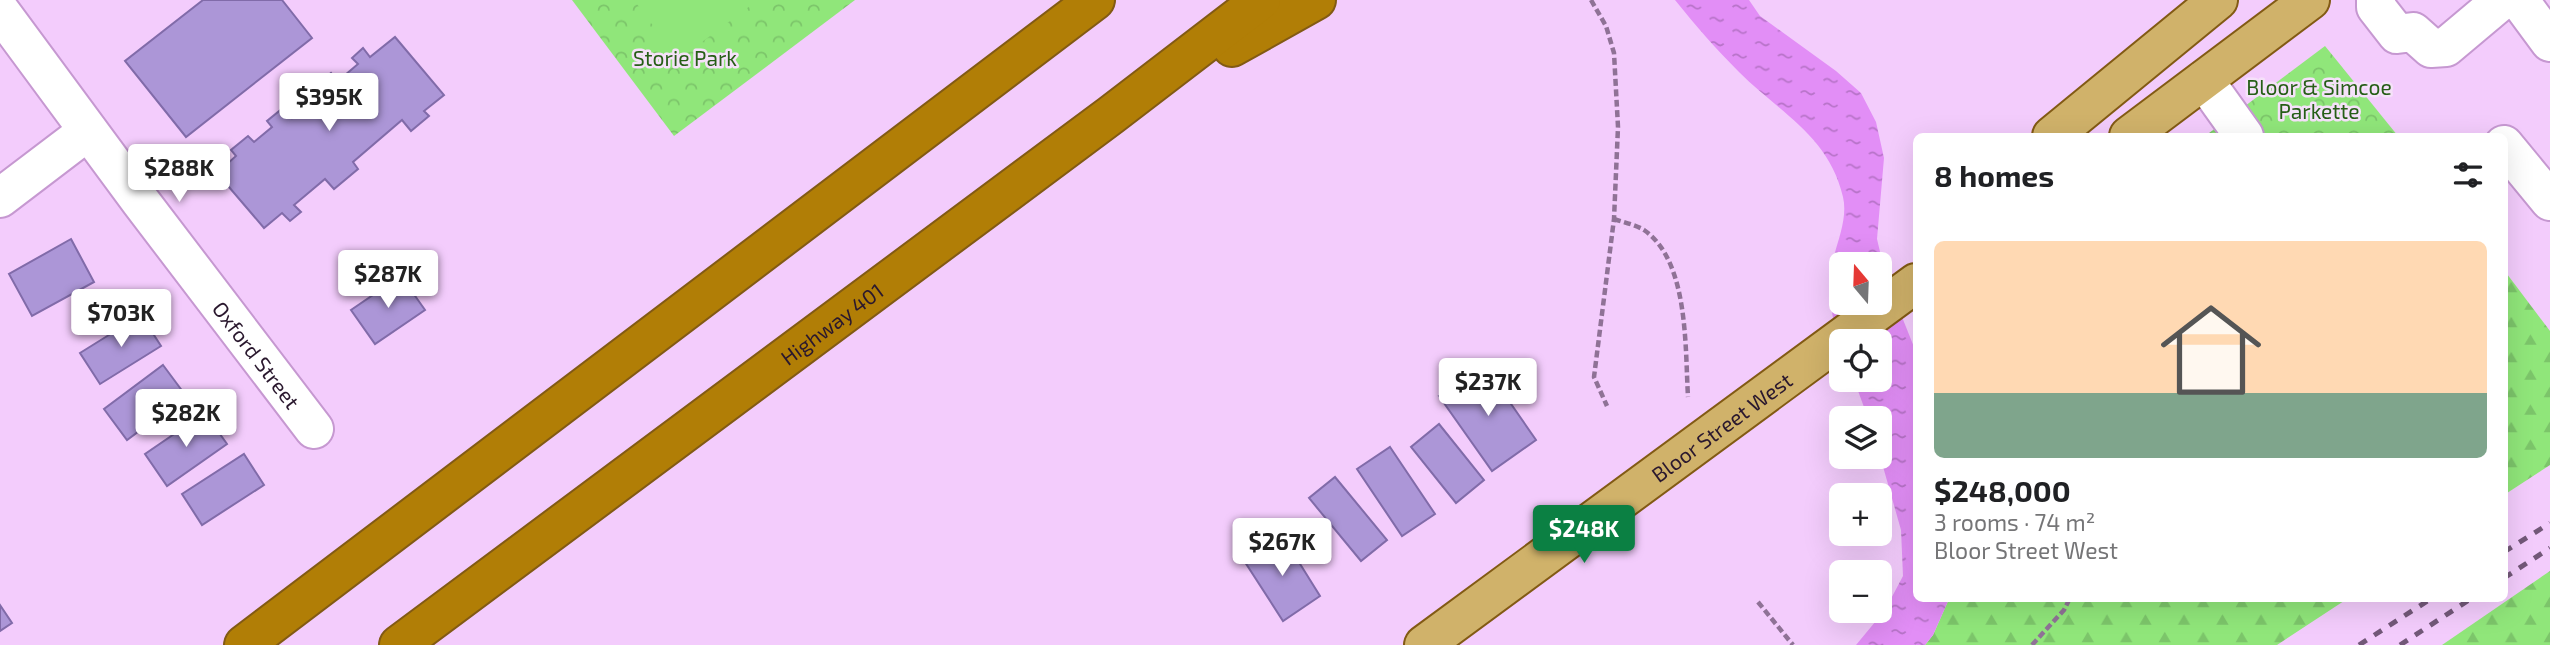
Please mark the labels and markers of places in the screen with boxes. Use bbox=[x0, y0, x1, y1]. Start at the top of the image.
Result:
pin: $395K bbox=[280, 74, 378, 133]
pin: $288K bbox=[130, 144, 228, 204]
pin: $287K bbox=[339, 250, 437, 310]
pin: $703K bbox=[72, 290, 170, 349]
pin: $237K bbox=[1439, 358, 1537, 418]
pin: $282K bbox=[137, 390, 235, 449]
pin: $248K bbox=[1535, 505, 1633, 565]
pin: $267K bbox=[1233, 518, 1331, 578]

